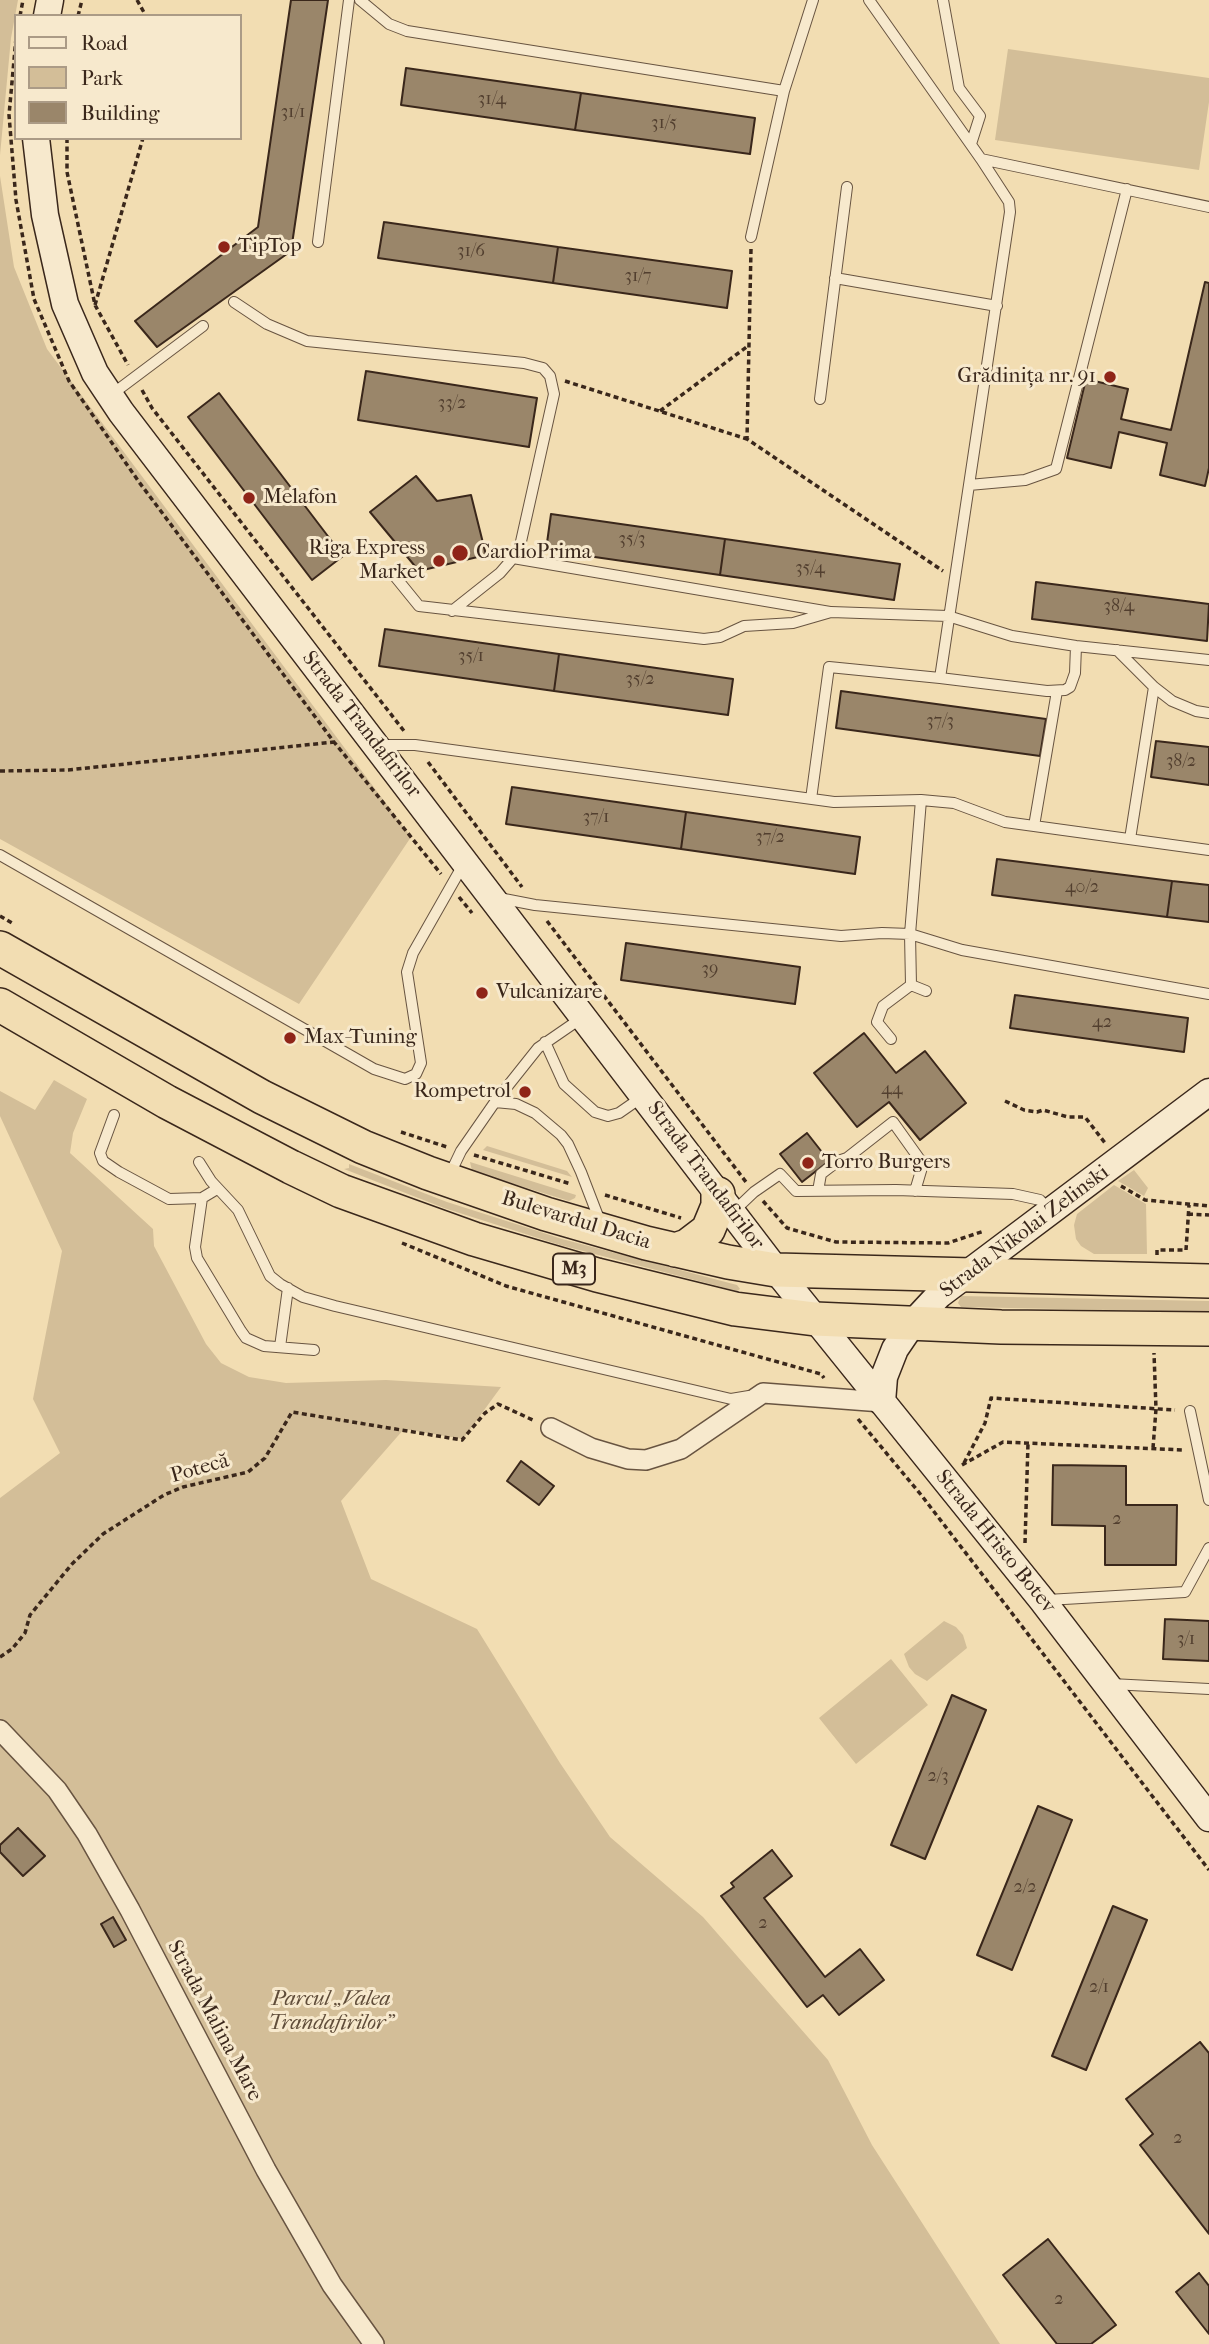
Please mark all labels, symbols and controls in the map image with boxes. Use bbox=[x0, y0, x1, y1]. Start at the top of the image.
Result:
legend bbox=[14, 14, 242, 140]
text: Road bbox=[81, 31, 128, 55]
text: Park bbox=[81, 66, 123, 90]
house number: 31/4 bbox=[478, 89, 506, 111]
text: Building bbox=[81, 101, 159, 125]
house number: 31/1 bbox=[281, 102, 305, 124]
house number: 31/5 bbox=[651, 113, 677, 135]
place label: TipTop bbox=[238, 234, 302, 260]
marker: TipTop bbox=[216, 239, 232, 255]
house number: 31/6 bbox=[457, 241, 485, 263]
house number: 31/7 bbox=[625, 266, 651, 288]
place label: Grădinița nr. 91 bbox=[957, 364, 1096, 390]
marker: Grădinița nr. 91 bbox=[1102, 369, 1118, 385]
house number: 33/2 bbox=[438, 393, 466, 415]
place label: Melafon bbox=[263, 485, 337, 511]
marker: Melafon bbox=[241, 490, 257, 506]
house number: 35/3 bbox=[619, 529, 645, 551]
place label: Riga Express Market bbox=[308, 536, 425, 586]
place label: CardioPrima bbox=[476, 540, 591, 566]
marker: CardioPrima bbox=[450, 543, 470, 563]
marker: Riga Express Market bbox=[431, 553, 447, 569]
house number: 35/4 bbox=[795, 558, 825, 580]
house number: 38/4 bbox=[1104, 596, 1134, 618]
house number: 35/1 bbox=[458, 646, 484, 668]
street label: Strada Trandafirilor bbox=[296, 647, 426, 803]
house number: 35/2 bbox=[626, 669, 654, 691]
house number: 37/3 bbox=[926, 711, 954, 733]
house number: 38/2 bbox=[1166, 751, 1196, 773]
house number: 37/1 bbox=[583, 807, 609, 829]
house number: 37/2 bbox=[755, 827, 785, 849]
house number: 40/2 bbox=[1065, 877, 1099, 899]
house number: 39 bbox=[702, 959, 718, 981]
place label: Vulcanizare bbox=[496, 980, 602, 1006]
marker: Vulcanizare bbox=[474, 985, 490, 1001]
house number: 42 bbox=[1092, 1012, 1112, 1034]
place label: Max-Tuning bbox=[304, 1025, 417, 1051]
marker: Max-Tuning bbox=[282, 1030, 298, 1046]
place label: Rompetrol bbox=[414, 1079, 511, 1105]
house number: 44 bbox=[881, 1079, 903, 1101]
marker: Rompetrol bbox=[517, 1084, 533, 1100]
street label: Strada Trandafirilor bbox=[641, 1097, 769, 1255]
place label: Torro Burgers bbox=[822, 1150, 950, 1176]
marker: Torro Burgers bbox=[800, 1155, 816, 1171]
street label: Strada Nikolai Zelinski bbox=[935, 1160, 1115, 1304]
street label: Bulevardul Dacia bbox=[498, 1186, 654, 1256]
road number: M3 bbox=[553, 1254, 595, 1284]
street label: Potecă bbox=[168, 1449, 232, 1489]
street label: Strada Hristo Botev bbox=[929, 1465, 1061, 1619]
house number: 2 bbox=[1112, 1509, 1122, 1531]
house number: 3/1 bbox=[1177, 1629, 1195, 1651]
house number: 2/3 bbox=[927, 1766, 949, 1788]
house number: 2/2 bbox=[1014, 1877, 1036, 1899]
house number: 2 bbox=[758, 1913, 768, 1935]
street label: Strada Malina Mare bbox=[161, 1936, 267, 2106]
house number: 2/1 bbox=[1089, 1977, 1109, 1999]
park label: Parcul „Valea Trandafirilor” bbox=[269, 1987, 393, 2037]
house number: 2 bbox=[1173, 2128, 1183, 2150]
house number: 2 bbox=[1054, 2289, 1064, 2311]

